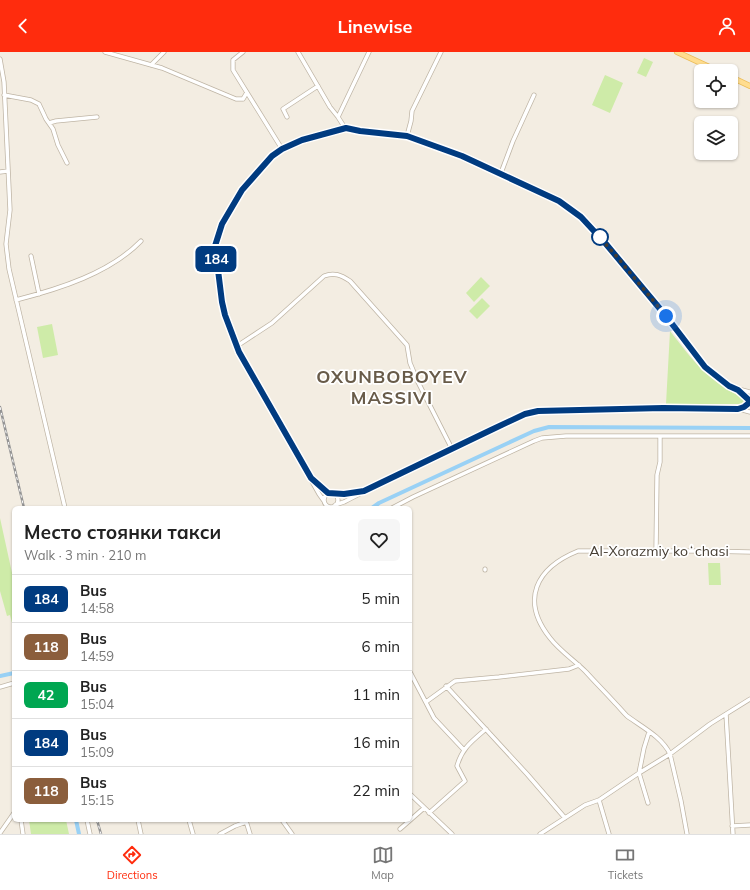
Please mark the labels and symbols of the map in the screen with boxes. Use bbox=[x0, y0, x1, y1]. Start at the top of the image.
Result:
unlabelled marker bbox=[591, 228, 609, 246]
line badge: 184 bbox=[193, 246, 239, 272]
your location bbox=[656, 306, 676, 326]
district label: OXUNBOBOYEV MASSIVI bbox=[316, 365, 468, 409]
street label: Al-Xorazmiy koʻchasi bbox=[589, 542, 729, 560]

